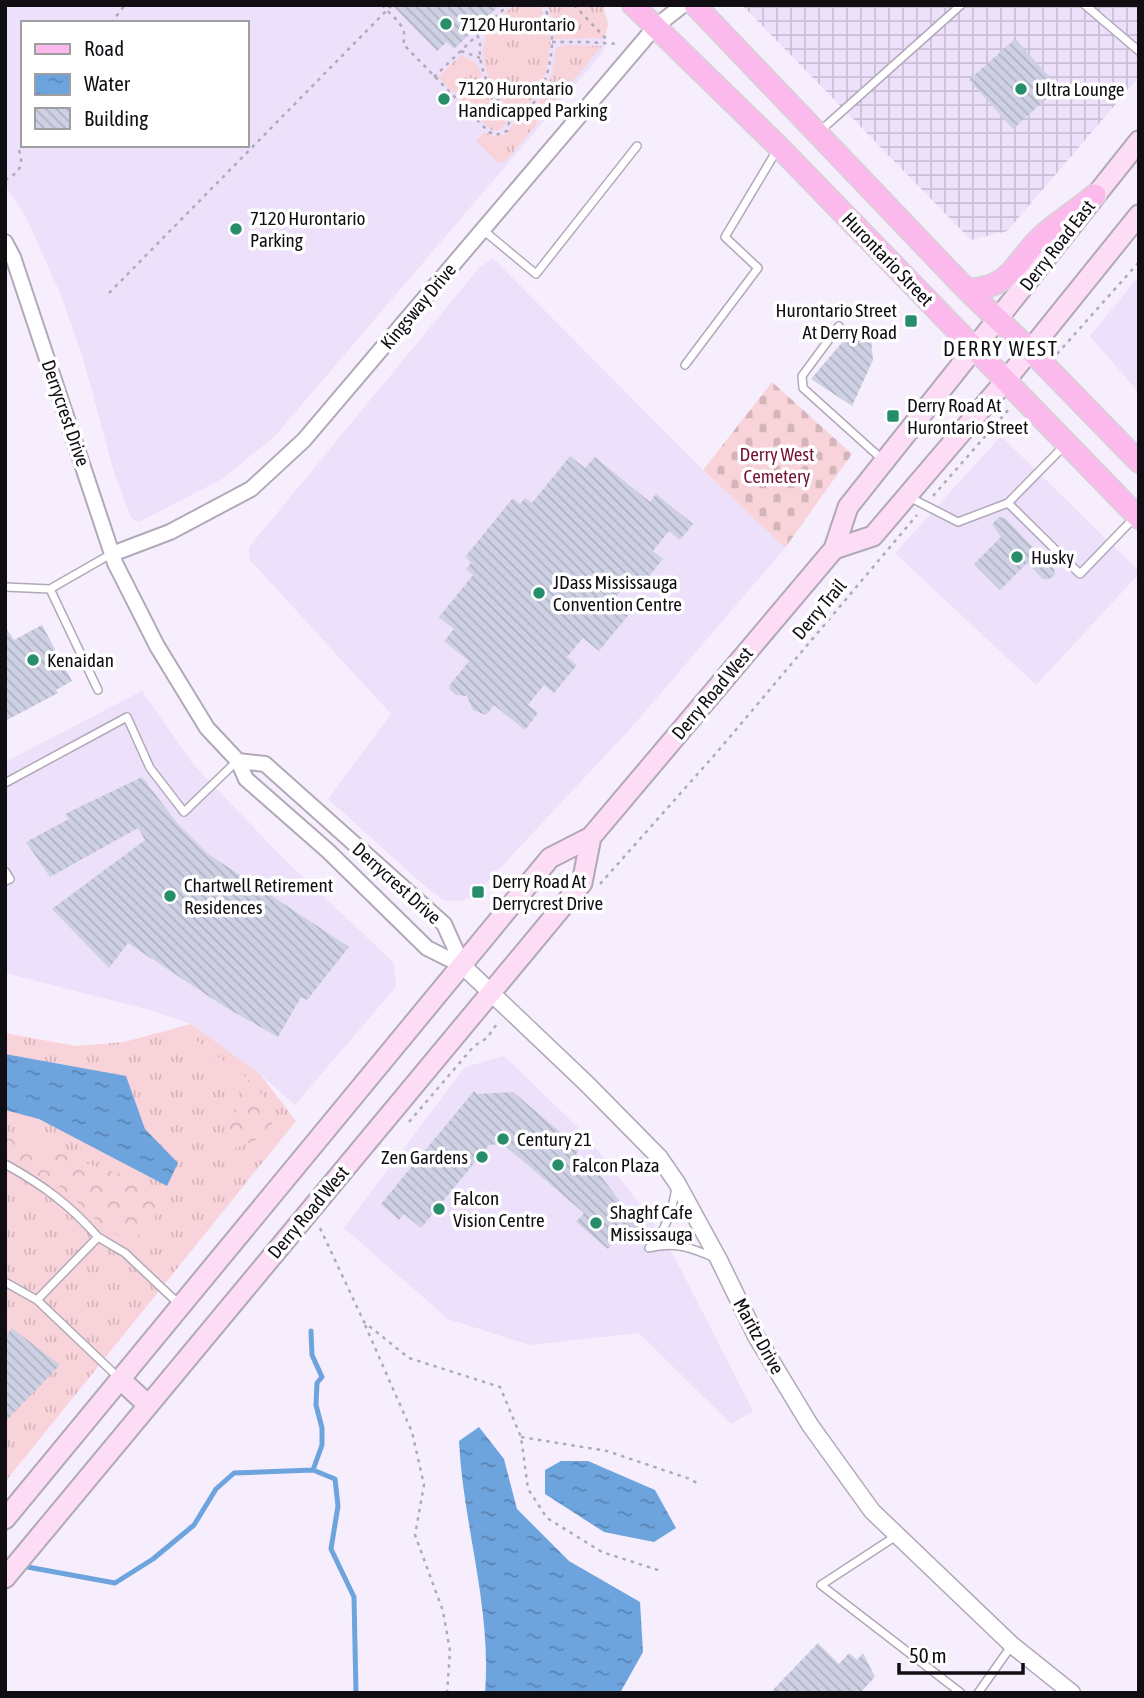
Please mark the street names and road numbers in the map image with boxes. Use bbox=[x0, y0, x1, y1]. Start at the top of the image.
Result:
street label: Derry Road East bbox=[1015, 195, 1099, 295]
street label: Hurontario Street bbox=[838, 208, 938, 310]
street label: Kingsway Drive bbox=[376, 259, 460, 353]
street label: Derrycrest Drive bbox=[38, 357, 94, 469]
street label: Derry Trail bbox=[788, 575, 850, 643]
street label: Derry Road West bbox=[667, 642, 757, 744]
street label: Derrycrest Drive bbox=[348, 838, 446, 928]
street label: Derry Road West bbox=[263, 1161, 353, 1263]
street label: Maritz Drive bbox=[729, 1294, 789, 1378]

